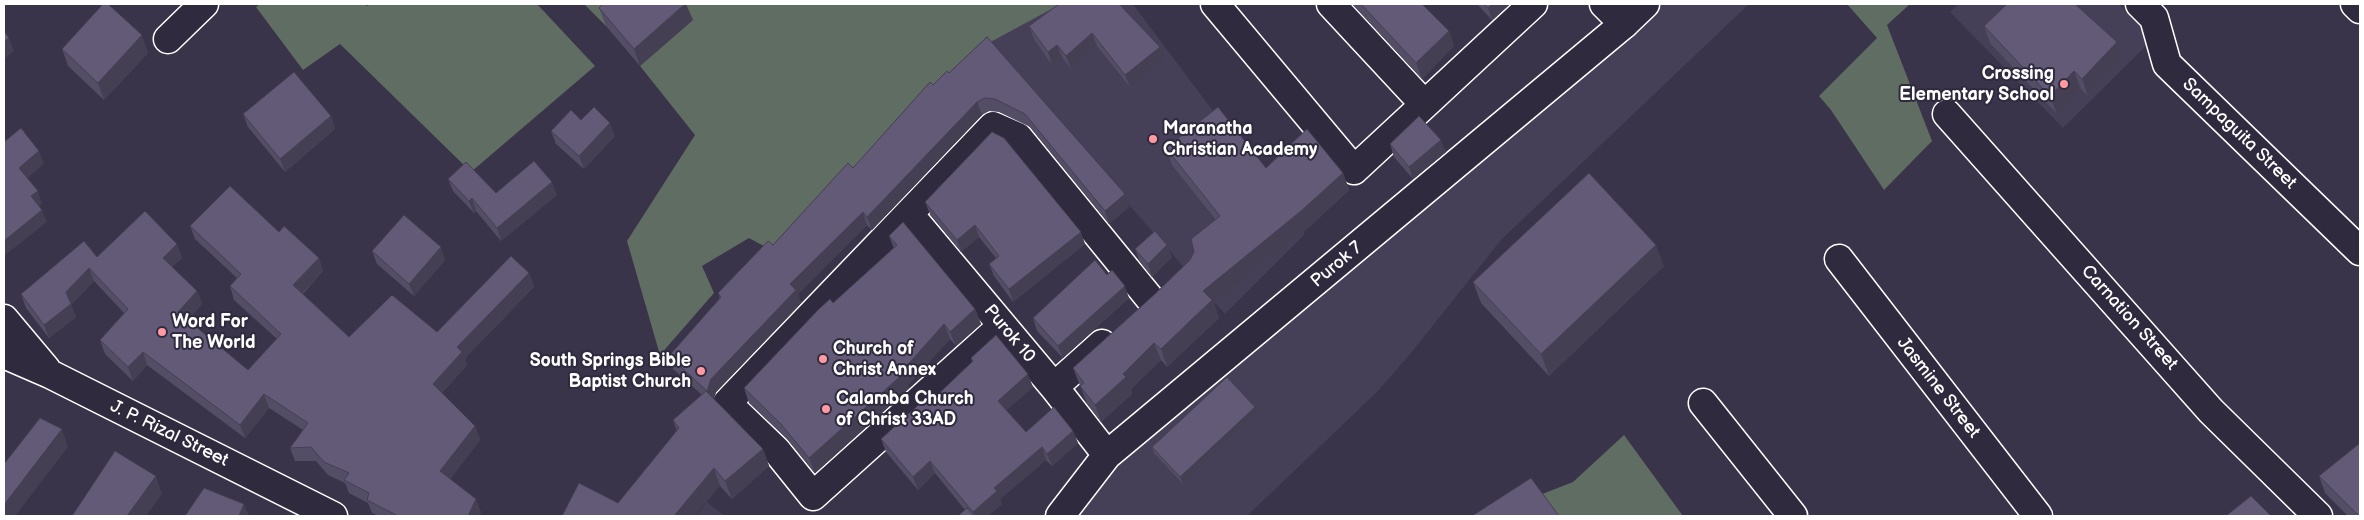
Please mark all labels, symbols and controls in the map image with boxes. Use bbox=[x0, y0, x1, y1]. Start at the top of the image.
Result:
place label: Crossing Elementary School bbox=[1899, 63, 2054, 106]
street label: Sampaguita Street bbox=[2177, 74, 2301, 194]
marker: Crossing Elementary School bbox=[2058, 78, 2070, 90]
place label: Maranatha Christian Academy bbox=[1163, 118, 1317, 160]
marker: Maranatha Christian Academy bbox=[1147, 133, 1159, 145]
street label: Purok 7 bbox=[1307, 237, 1367, 293]
street label: Carnation Street bbox=[2076, 261, 2182, 375]
street label: Purok 10 bbox=[979, 301, 1039, 367]
place label: Word For The World bbox=[172, 311, 255, 354]
marker: Word For The World bbox=[156, 326, 168, 338]
street label: Jasmine Street bbox=[1892, 333, 1984, 443]
place label: Church of Christ Annex bbox=[833, 338, 936, 380]
place label: South Springs Bible Baptist Church bbox=[530, 350, 691, 392]
marker: Church of Christ Annex bbox=[817, 353, 829, 365]
marker: South Springs Bible Baptist Church bbox=[695, 365, 707, 377]
place label: Calamba Church of Christ 33AD bbox=[836, 388, 974, 430]
street label: J. P. Rizal Street bbox=[106, 396, 232, 472]
marker: Calamba Church of Christ 33AD bbox=[820, 403, 832, 415]

